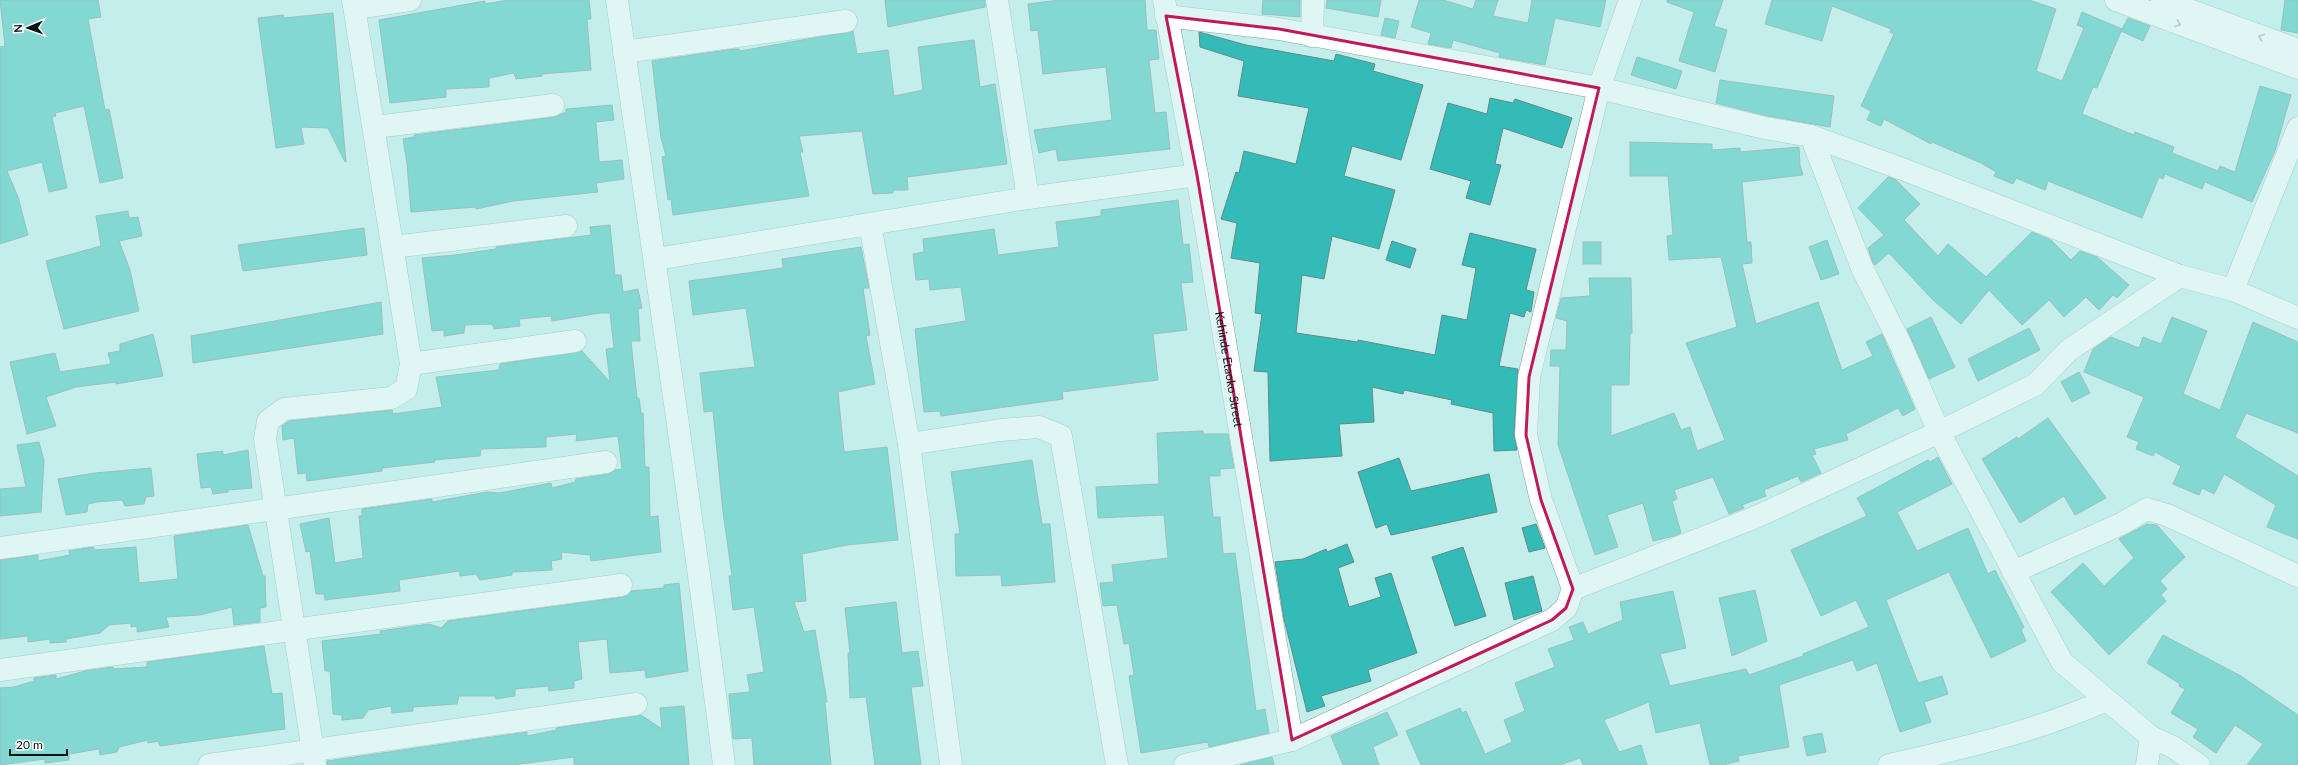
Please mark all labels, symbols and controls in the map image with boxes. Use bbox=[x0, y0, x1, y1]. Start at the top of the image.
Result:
north arrow bbox=[8, 8, 48, 48]
one-way arrow bbox=[2175, 19, 2182, 28]
text: N bbox=[11, 24, 24, 33]
one-way arrow bbox=[2258, 33, 2265, 41]
street label: Kehinde Etaoko Street bbox=[1213, 310, 1247, 429]
scale bar bbox=[10, 731, 67, 757]
text: 20 m bbox=[16, 737, 43, 752]

